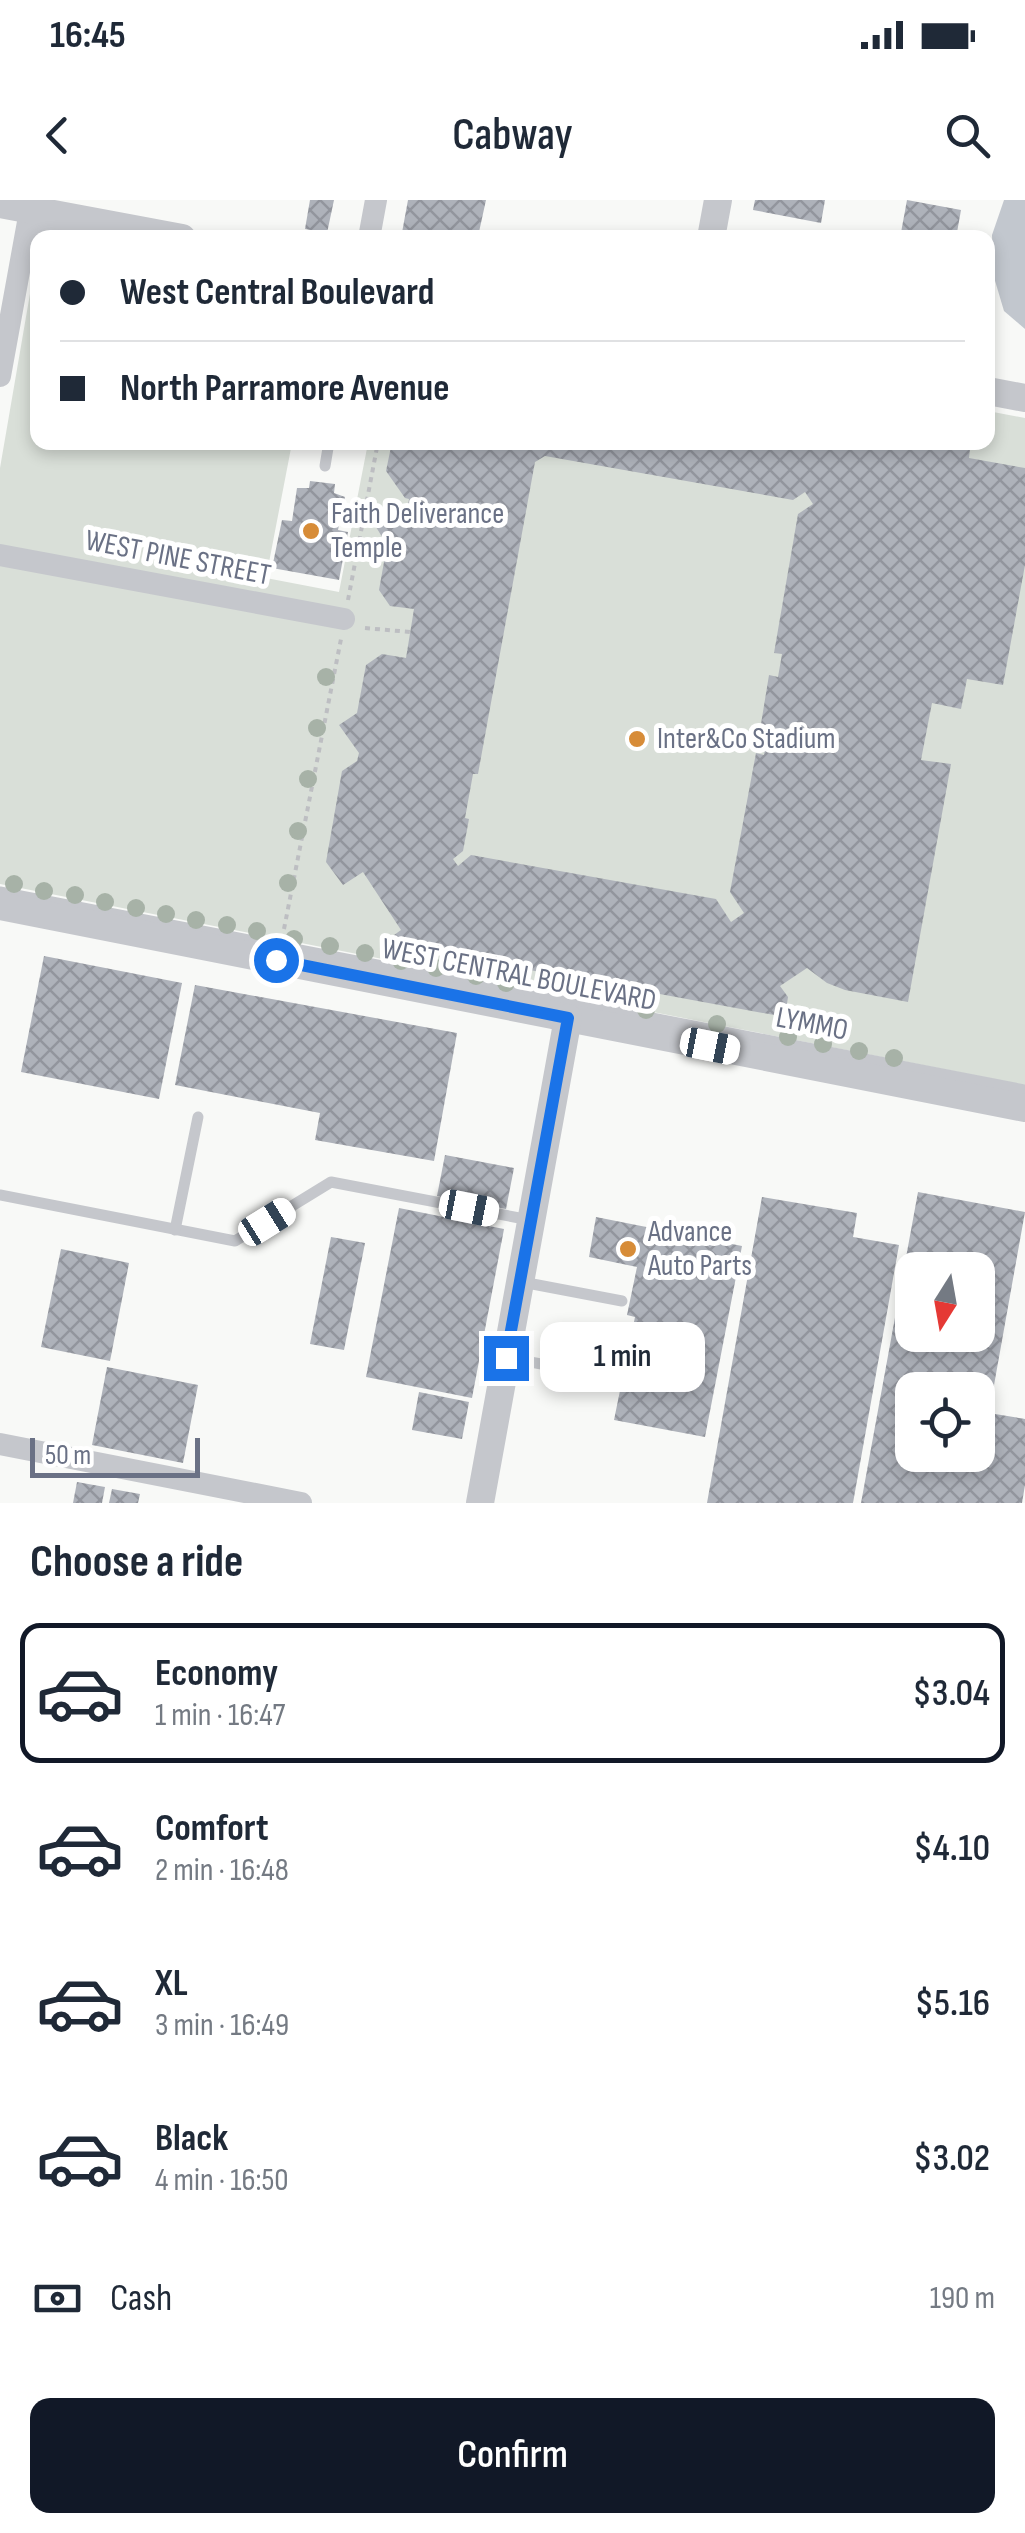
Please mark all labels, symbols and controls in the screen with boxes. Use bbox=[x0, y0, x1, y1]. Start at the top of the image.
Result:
text: 16:45 bbox=[50, 13, 126, 58]
icon: back bbox=[30, 108, 85, 163]
text: Cabway bbox=[452, 108, 573, 163]
icon: search bbox=[940, 108, 995, 163]
text: West Central Boulevard bbox=[120, 270, 434, 315]
text: North Parramore Avenue bbox=[120, 366, 449, 411]
place label: Faith Deliverance Temple bbox=[331, 496, 504, 566]
marker: Faith Deliverance Temple bbox=[300, 520, 322, 542]
street label: WEST PINE STREET bbox=[82, 522, 274, 594]
place label: Inter&Co Stadium bbox=[657, 721, 836, 757]
marker: Inter&Co Stadium bbox=[626, 728, 648, 750]
street label: WEST CENTRAL BOULEVARD bbox=[379, 931, 659, 1019]
route start bbox=[254, 938, 299, 983]
street label: LYMMO bbox=[773, 999, 851, 1049]
car bbox=[678, 1026, 742, 1066]
car bbox=[437, 1188, 501, 1228]
car bbox=[234, 1193, 300, 1251]
place label: Advance Auto Parts bbox=[647, 1214, 752, 1284]
marker: Advance Auto Parts bbox=[617, 1238, 639, 1260]
north arrow bbox=[895, 1252, 995, 1352]
map controls bbox=[895, 1252, 995, 1472]
callout: 1 min bbox=[541, 1323, 706, 1393]
route end bbox=[484, 1336, 529, 1381]
text: 1 min bbox=[593, 1337, 652, 1376]
button: locate bbox=[895, 1372, 995, 1472]
scale bar bbox=[30, 1433, 200, 1478]
text: 50 m bbox=[45, 1439, 91, 1472]
text: Choose a ride bbox=[30, 1535, 243, 1590]
icon: car bbox=[35, 1648, 125, 1738]
text: Economy bbox=[155, 1651, 278, 1696]
text: $3.04 bbox=[913, 1671, 990, 1716]
text: 1 min · 16:47 bbox=[155, 1696, 285, 1735]
icon: car bbox=[35, 1803, 125, 1893]
text: Comfort bbox=[155, 1806, 269, 1851]
text: $4.10 bbox=[914, 1826, 990, 1871]
text: 2 min · 16:48 bbox=[155, 1851, 289, 1890]
icon: car bbox=[35, 1958, 125, 2048]
text: XL bbox=[155, 1961, 188, 2006]
text: $5.16 bbox=[915, 1981, 990, 2026]
text: 3 min · 16:49 bbox=[155, 2006, 289, 2045]
icon: car bbox=[35, 2113, 125, 2203]
text: Black bbox=[155, 2116, 228, 2161]
text: $3.02 bbox=[913, 2136, 990, 2181]
text: 4 min · 16:50 bbox=[155, 2161, 289, 2200]
icon: cash bbox=[30, 2271, 85, 2326]
text: Cash bbox=[110, 2276, 172, 2321]
text: 190 m bbox=[930, 2279, 995, 2318]
button: Confirm bbox=[30, 2398, 995, 2513]

